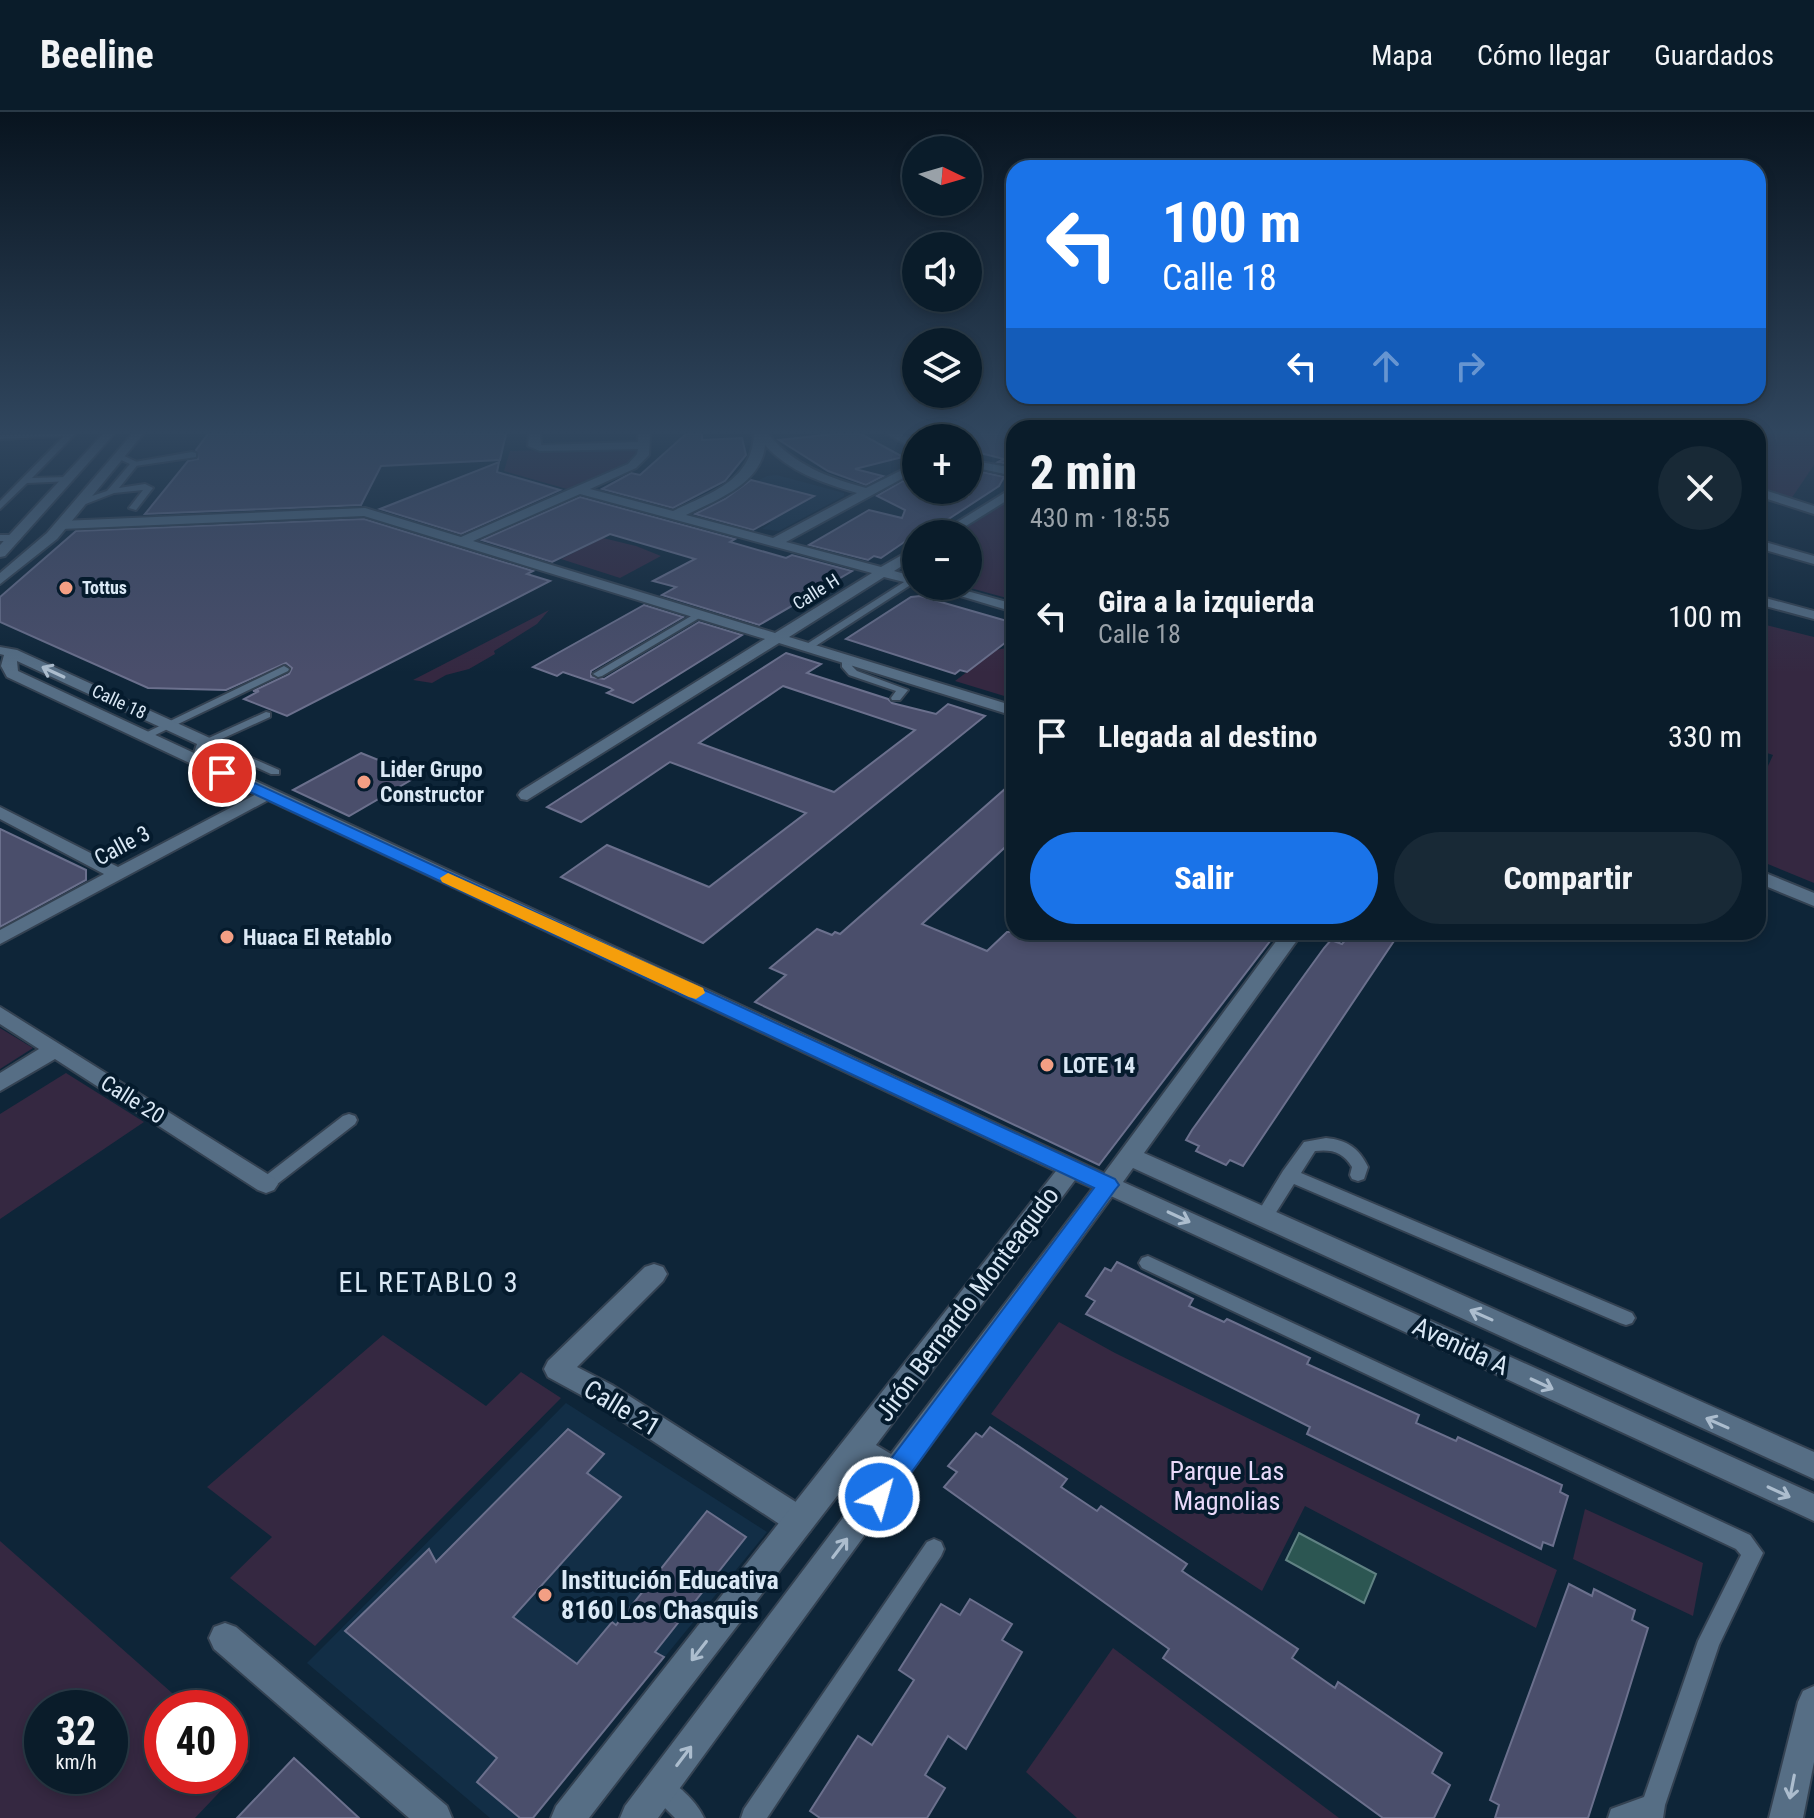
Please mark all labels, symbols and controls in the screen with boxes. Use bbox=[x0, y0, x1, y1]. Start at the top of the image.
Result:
text: Beeline bbox=[40, 33, 154, 77]
text: Mapa bbox=[1371, 39, 1433, 72]
text: Cómo llegar bbox=[1477, 39, 1610, 72]
text: Guardados bbox=[1654, 39, 1774, 72]
north arrow bbox=[902, 136, 982, 216]
map controls bbox=[902, 136, 982, 600]
text: 100 m bbox=[1162, 190, 1301, 256]
icon: left bbox=[1030, 192, 1134, 296]
button: sound bbox=[902, 232, 982, 312]
text: Calle 18 bbox=[1162, 257, 1277, 299]
button: layers bbox=[902, 328, 982, 408]
icon: left bbox=[1280, 344, 1324, 388]
icon: ahead bbox=[1364, 344, 1408, 388]
icon: right bbox=[1448, 344, 1492, 388]
button: + bbox=[902, 424, 982, 504]
text: 2 min bbox=[1030, 444, 1137, 501]
button: close bbox=[1658, 446, 1742, 530]
text: 430 m · 18:55 bbox=[1030, 503, 1170, 533]
button: − bbox=[902, 520, 982, 600]
street label: Calle H bbox=[789, 569, 843, 614]
place label: Tottus bbox=[82, 577, 127, 598]
marker: Tottus bbox=[57, 579, 75, 597]
text: Gira a la izquierda bbox=[1098, 584, 1314, 619]
icon: left bbox=[1030, 594, 1074, 638]
text: 100 m bbox=[1668, 599, 1742, 634]
text: Calle 18 bbox=[1098, 619, 1181, 649]
one-way arrow bbox=[41, 664, 65, 679]
street label: Calle 18 bbox=[89, 680, 150, 723]
icon: arrive bbox=[1030, 714, 1074, 758]
text: Llegada al destino bbox=[1098, 719, 1317, 754]
text: 330 m bbox=[1668, 719, 1742, 754]
pin bbox=[188, 739, 256, 807]
icon: arrive bbox=[200, 751, 244, 795]
place label: Lider Grupo Constructor bbox=[380, 757, 484, 807]
marker: Lider Grupo Constructor bbox=[355, 773, 373, 791]
street label: Calle 3 bbox=[90, 820, 154, 870]
button: Salir bbox=[1030, 832, 1378, 924]
button: Compartir bbox=[1394, 832, 1742, 924]
place label: Huaca El Retablo bbox=[243, 925, 392, 950]
marker: Huaca El Retablo bbox=[218, 928, 236, 946]
place label: LOTE 14 bbox=[1063, 1053, 1135, 1078]
marker: LOTE 14 bbox=[1038, 1056, 1056, 1074]
street label: Calle 20 bbox=[96, 1070, 169, 1129]
street label: Jirón Bernardo Monteagudo bbox=[869, 1181, 1065, 1427]
one-way arrow bbox=[1166, 1210, 1190, 1225]
district label: EL RETABLO 3 bbox=[338, 1266, 520, 1299]
one-way arrow bbox=[1469, 1307, 1493, 1322]
street label: Avenida A bbox=[1408, 1311, 1514, 1381]
street label: Calle 21 bbox=[579, 1374, 665, 1442]
one-way arrow bbox=[1530, 1377, 1554, 1392]
one-way arrow bbox=[1706, 1414, 1730, 1429]
position arrow bbox=[837, 1455, 921, 1539]
park label: Parque Las Magnolias bbox=[1170, 1456, 1284, 1516]
one-way arrow bbox=[1766, 1485, 1791, 1500]
one-way arrow bbox=[832, 1538, 849, 1559]
place label: Institución Educativa 8160 Los Chasquis bbox=[561, 1565, 779, 1625]
marker: Institución Educativa 8160 Los Chasquis bbox=[536, 1586, 554, 1604]
one-way arrow bbox=[690, 1640, 707, 1661]
speed limit sign: 40 bbox=[144, 1690, 248, 1794]
text: 32 bbox=[56, 1708, 96, 1755]
one-way arrow bbox=[676, 1745, 692, 1767]
text: km/h bbox=[55, 1750, 97, 1774]
one-way arrow bbox=[1784, 1774, 1799, 1799]

